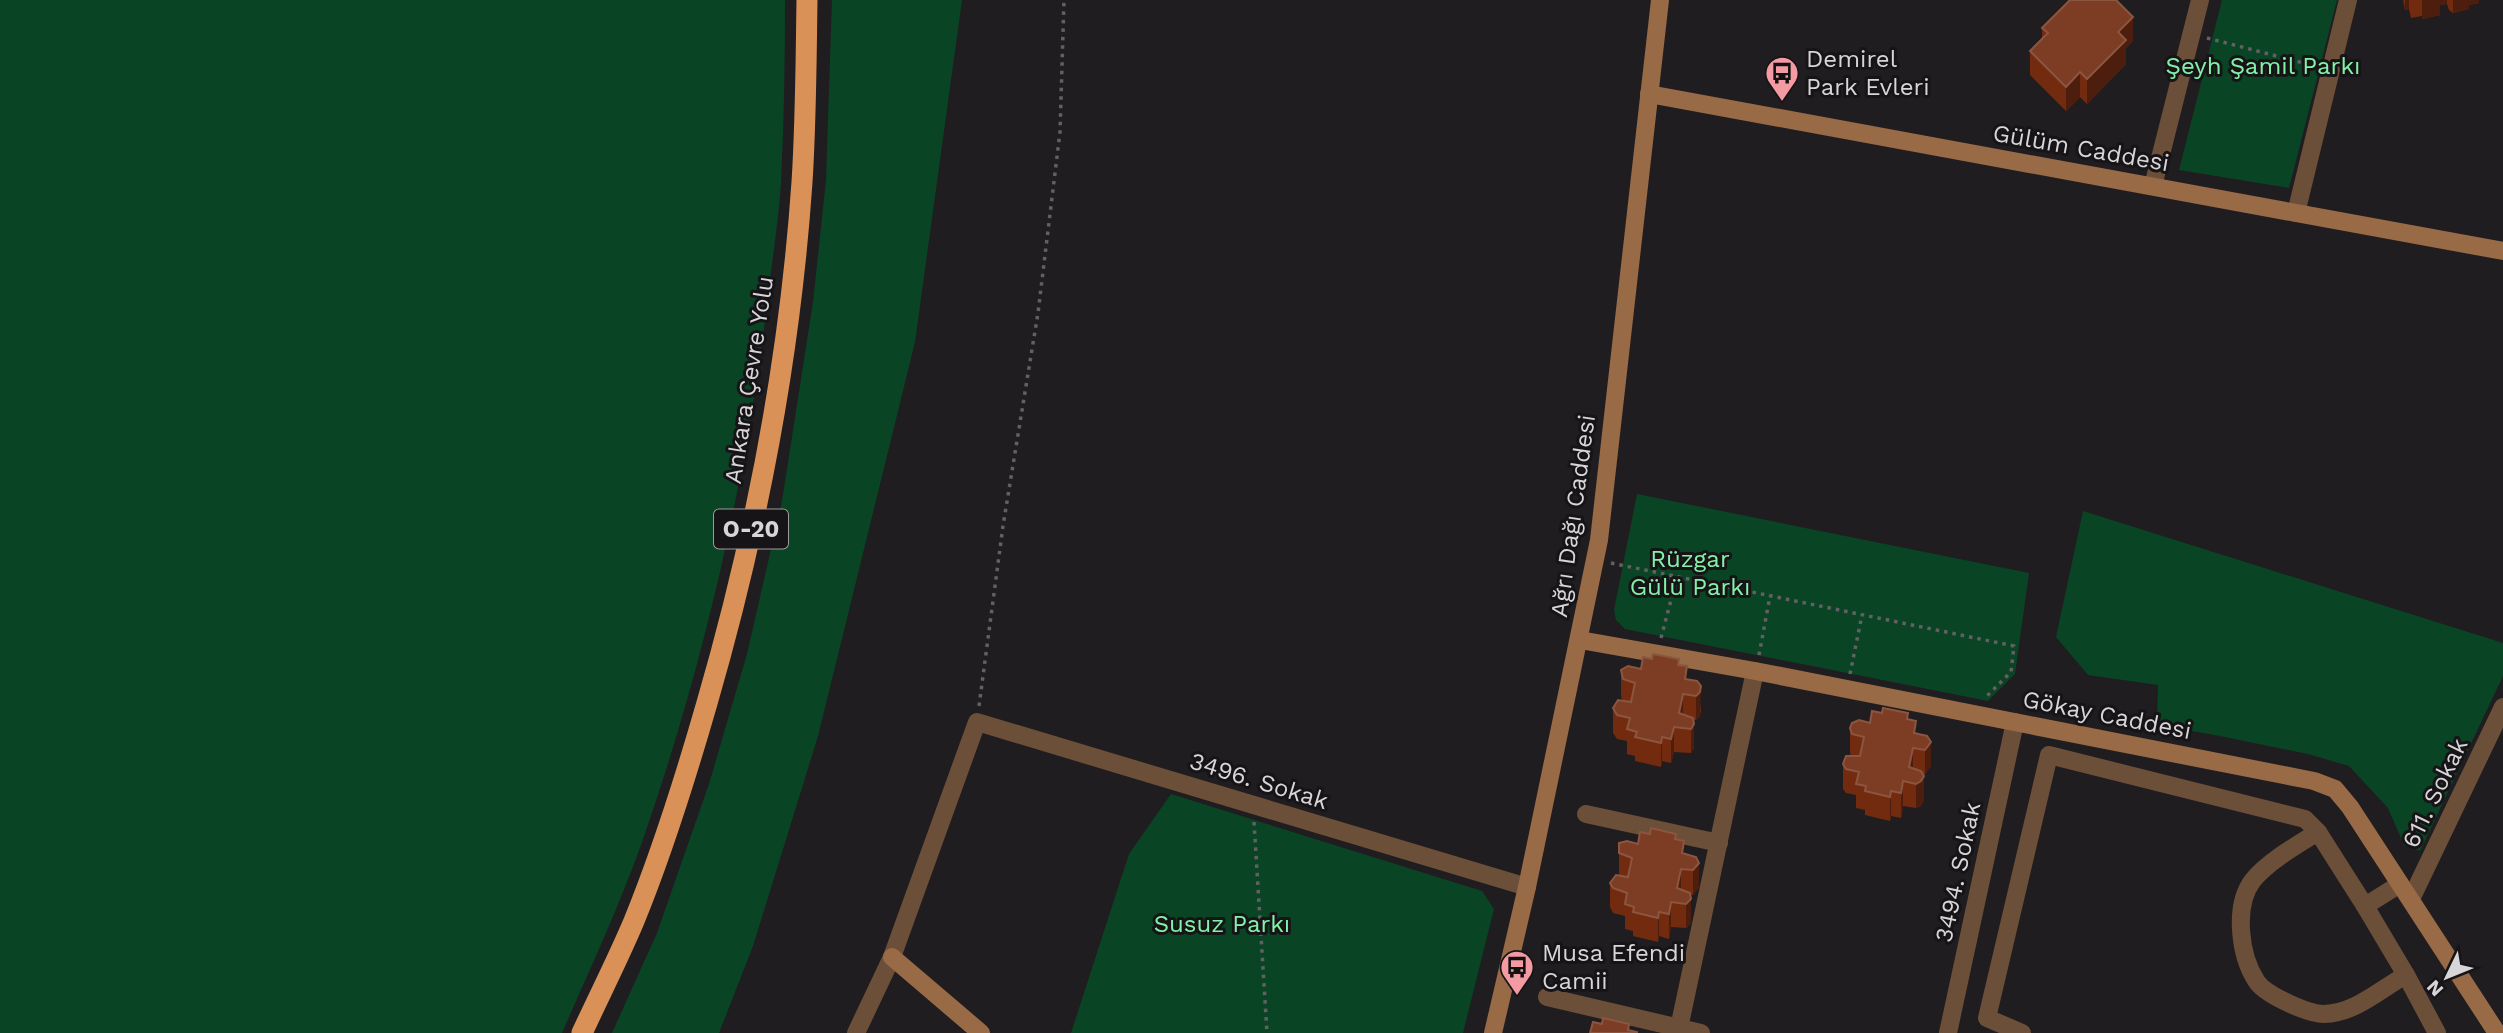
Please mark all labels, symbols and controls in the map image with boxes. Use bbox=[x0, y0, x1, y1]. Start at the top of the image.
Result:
place label: Demirel Park Evleri bbox=[1806, 45, 1930, 101]
park label: Şeyh Şamil Parkı bbox=[2166, 52, 2360, 80]
bus stop icon: Demirel Park Evleri bbox=[1763, 54, 1801, 103]
street label: Gülüm Caddesi bbox=[1991, 119, 2171, 177]
street label: Ankara Çevre Yolu bbox=[719, 274, 779, 486]
street label: Ağrı Dağı Caddesi bbox=[1545, 413, 1601, 619]
road number: O-20 bbox=[714, 509, 788, 548]
park label: Rüzgar Gülü Parkı bbox=[1630, 545, 1750, 601]
street label: Gökay Caddesi bbox=[2020, 685, 2194, 745]
street label: 611. Sokak bbox=[2397, 733, 2474, 852]
street label: 3496. Sokak bbox=[1187, 747, 1332, 815]
street label: 3494. Sokak bbox=[1929, 799, 1987, 945]
park label: Susuz Parkı bbox=[1154, 910, 1290, 938]
place label: Musa Efendi Camii bbox=[1542, 939, 1685, 995]
north arrow bbox=[2412, 942, 2482, 1012]
bus stop icon: Musa Efendi Camii bbox=[1498, 948, 1536, 997]
text: N bbox=[2422, 975, 2448, 1001]

